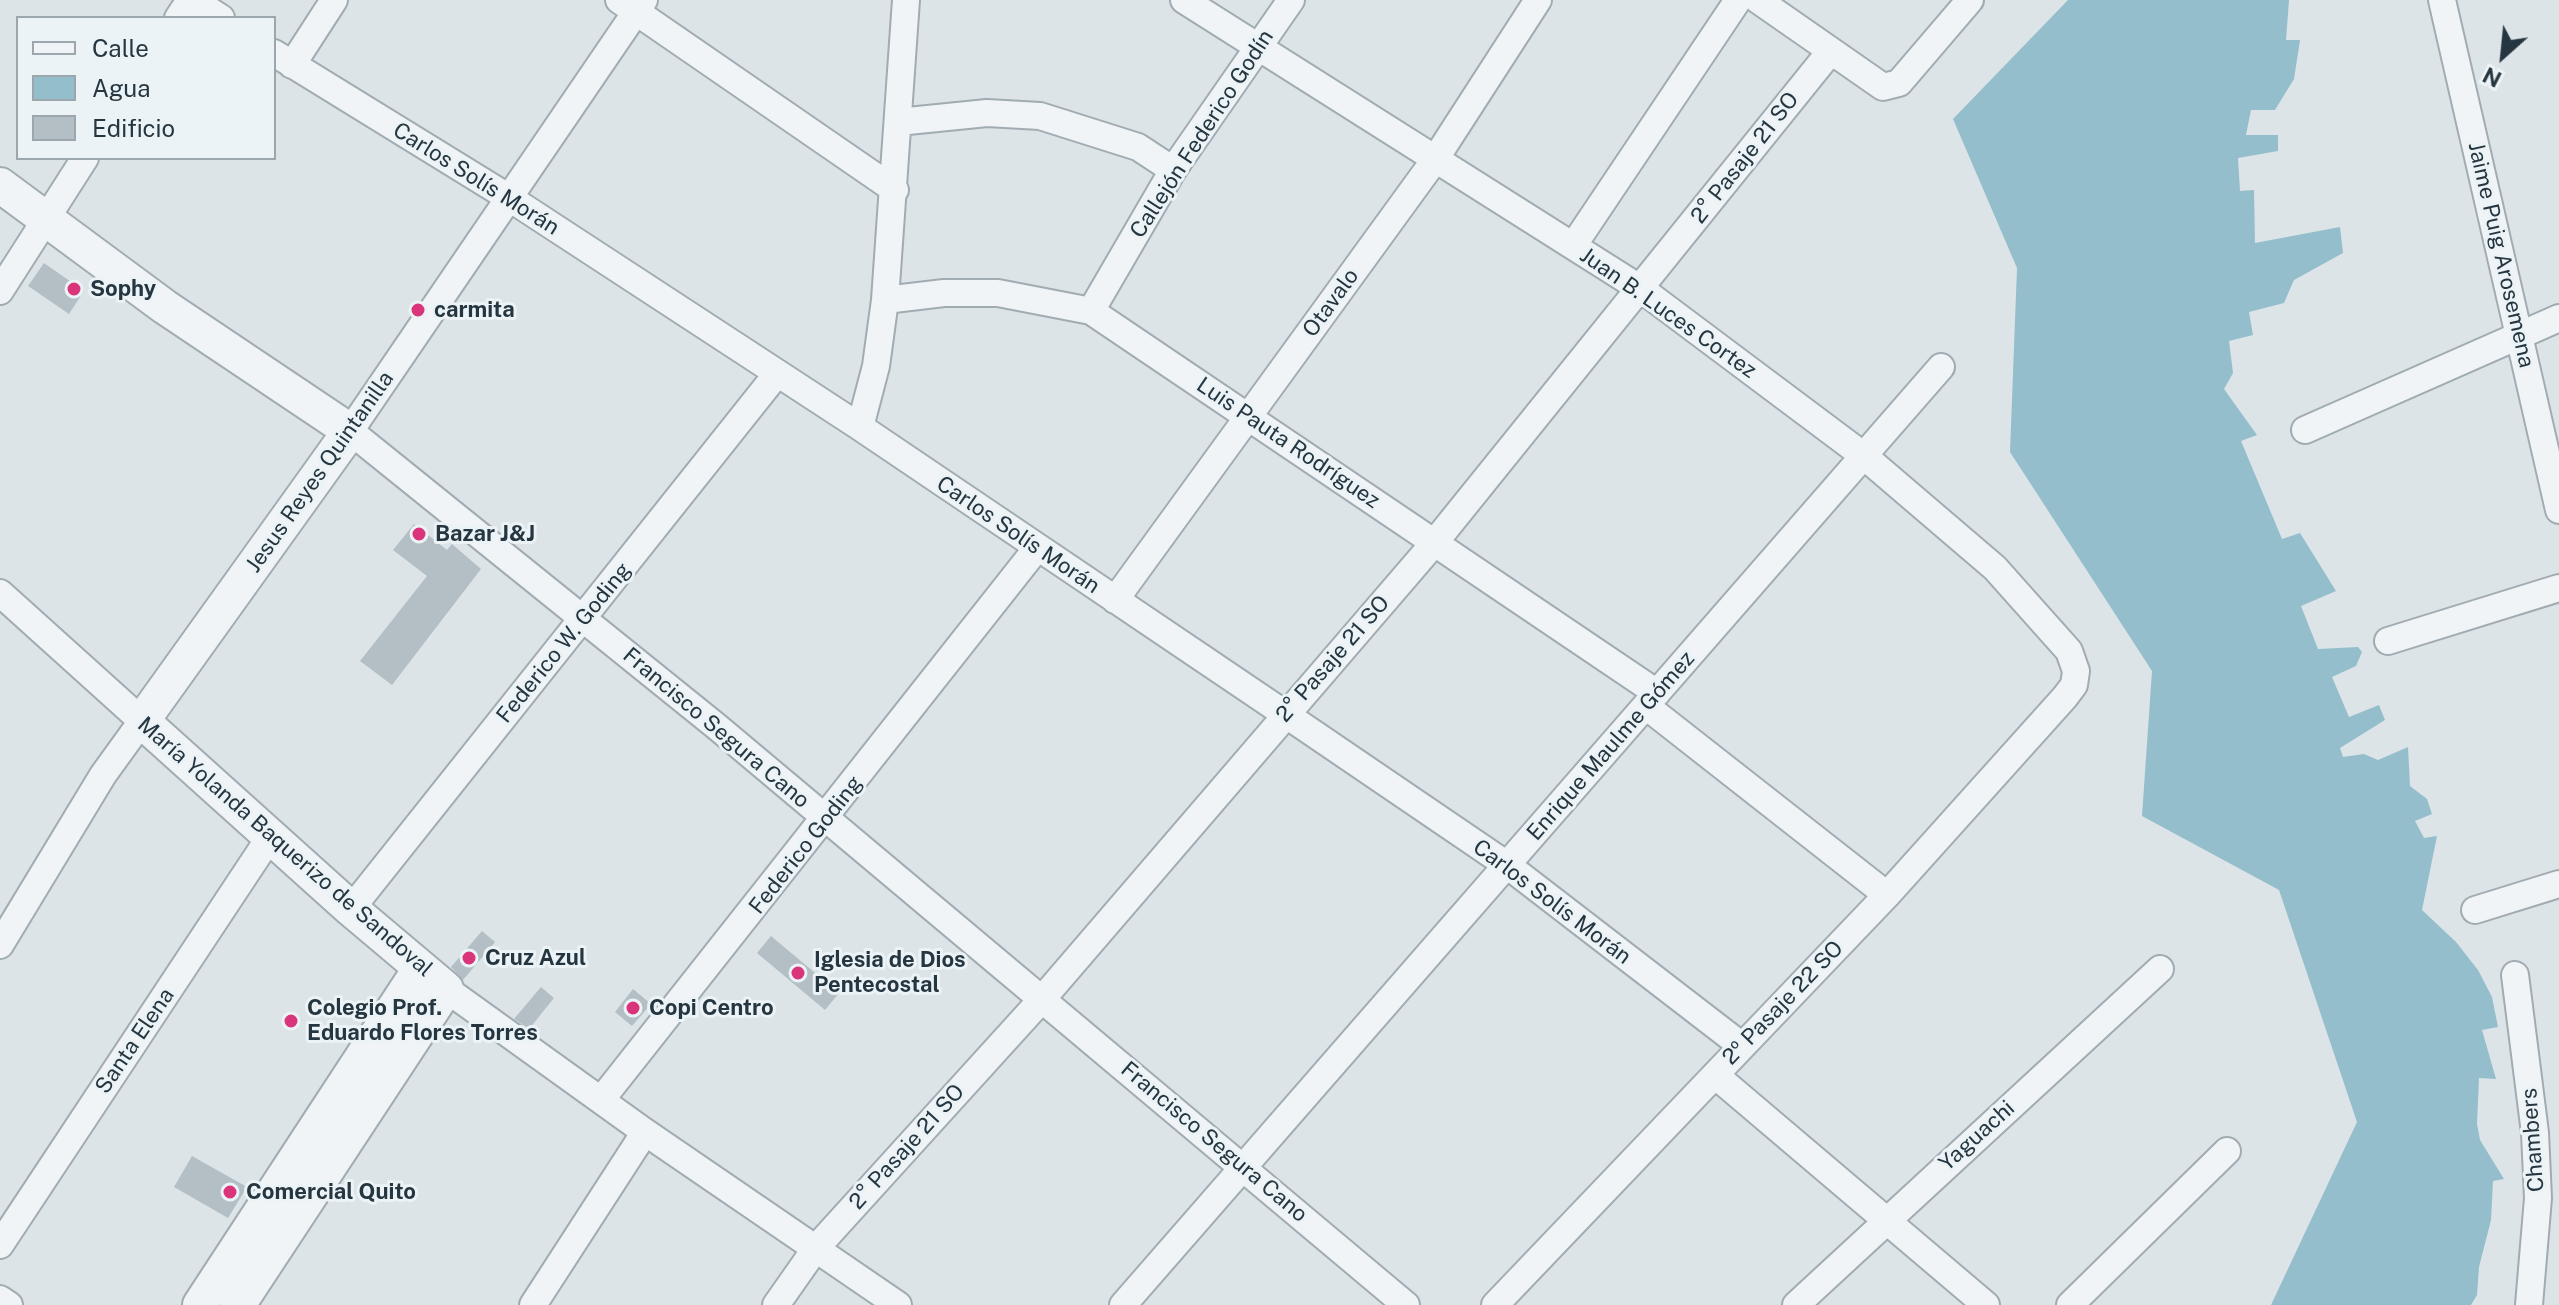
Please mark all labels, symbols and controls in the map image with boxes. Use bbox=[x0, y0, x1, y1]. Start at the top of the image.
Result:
legend bbox=[16, 16, 276, 160]
north arrow bbox=[2463, 16, 2543, 96]
street label: Callejón Federico Godín bbox=[1125, 25, 1279, 243]
text: Calle bbox=[92, 34, 149, 62]
text: N bbox=[2479, 62, 2506, 93]
text: Agua bbox=[92, 74, 150, 102]
street label: 2° Pasaje 21 SO bbox=[1686, 87, 1804, 229]
text: Edificio bbox=[92, 114, 175, 142]
street label: Carlos Solís Morán bbox=[388, 117, 564, 241]
street label: Jaime Puig Arosemena bbox=[2462, 140, 2540, 370]
street label: Juan B. Luces Cortez bbox=[1575, 242, 1761, 384]
street label: Otavalo bbox=[1297, 264, 1365, 342]
place label: Sophy bbox=[90, 276, 156, 302]
marker: Sophy bbox=[65, 280, 83, 298]
place label: carmita bbox=[434, 297, 515, 323]
marker: carmita bbox=[409, 301, 427, 319]
street label: Jesus Reyes Quintanilla bbox=[240, 366, 400, 578]
street label: Luis Pauta Rodríguez bbox=[1191, 372, 1385, 514]
street label: Carlos Solís Morán bbox=[931, 471, 1105, 599]
place label: Bazar J&J bbox=[435, 521, 535, 547]
marker: Bazar J&J bbox=[410, 525, 428, 543]
street label: Federico W. Goding bbox=[491, 558, 637, 728]
street label: 2° Pasaje 21 SO bbox=[1271, 590, 1395, 728]
street label: Francisco Segura Cano bbox=[617, 642, 815, 814]
street label: Enrique Maulme Gómez bbox=[1522, 646, 1700, 846]
street label: María Yolanda Baquerizo de Sandoval bbox=[132, 712, 438, 982]
street label: Federico Goding bbox=[744, 771, 868, 919]
street label: Carlos Solís Morán bbox=[1468, 834, 1636, 970]
street label: 2º Pasaje 22 SO bbox=[1717, 935, 1849, 1071]
place label: Cruz Azul bbox=[485, 945, 586, 971]
place label: Iglesia de Dios Pentecostal bbox=[814, 947, 966, 998]
marker: Cruz Azul bbox=[460, 949, 478, 967]
marker: Iglesia de Dios Pentecostal bbox=[789, 964, 807, 982]
street label: Santa Elena bbox=[90, 983, 180, 1099]
place label: Colegio Prof. Eduardo Flores Torres bbox=[307, 995, 538, 1046]
place label: Copi Centro bbox=[649, 995, 774, 1021]
marker: Copi Centro bbox=[624, 999, 642, 1017]
marker: Colegio Prof. Eduardo Flores Torres bbox=[282, 1012, 300, 1030]
street label: Francisco Segura Cano bbox=[1115, 1056, 1313, 1228]
street label: 2° Pasaje 21 SO bbox=[844, 1079, 970, 1215]
street label: Chambers bbox=[2516, 1087, 2550, 1193]
street label: Yaguachi bbox=[1934, 1095, 2020, 1177]
place label: Comercial Quito bbox=[246, 1179, 416, 1205]
marker: Comercial Quito bbox=[221, 1183, 239, 1201]

